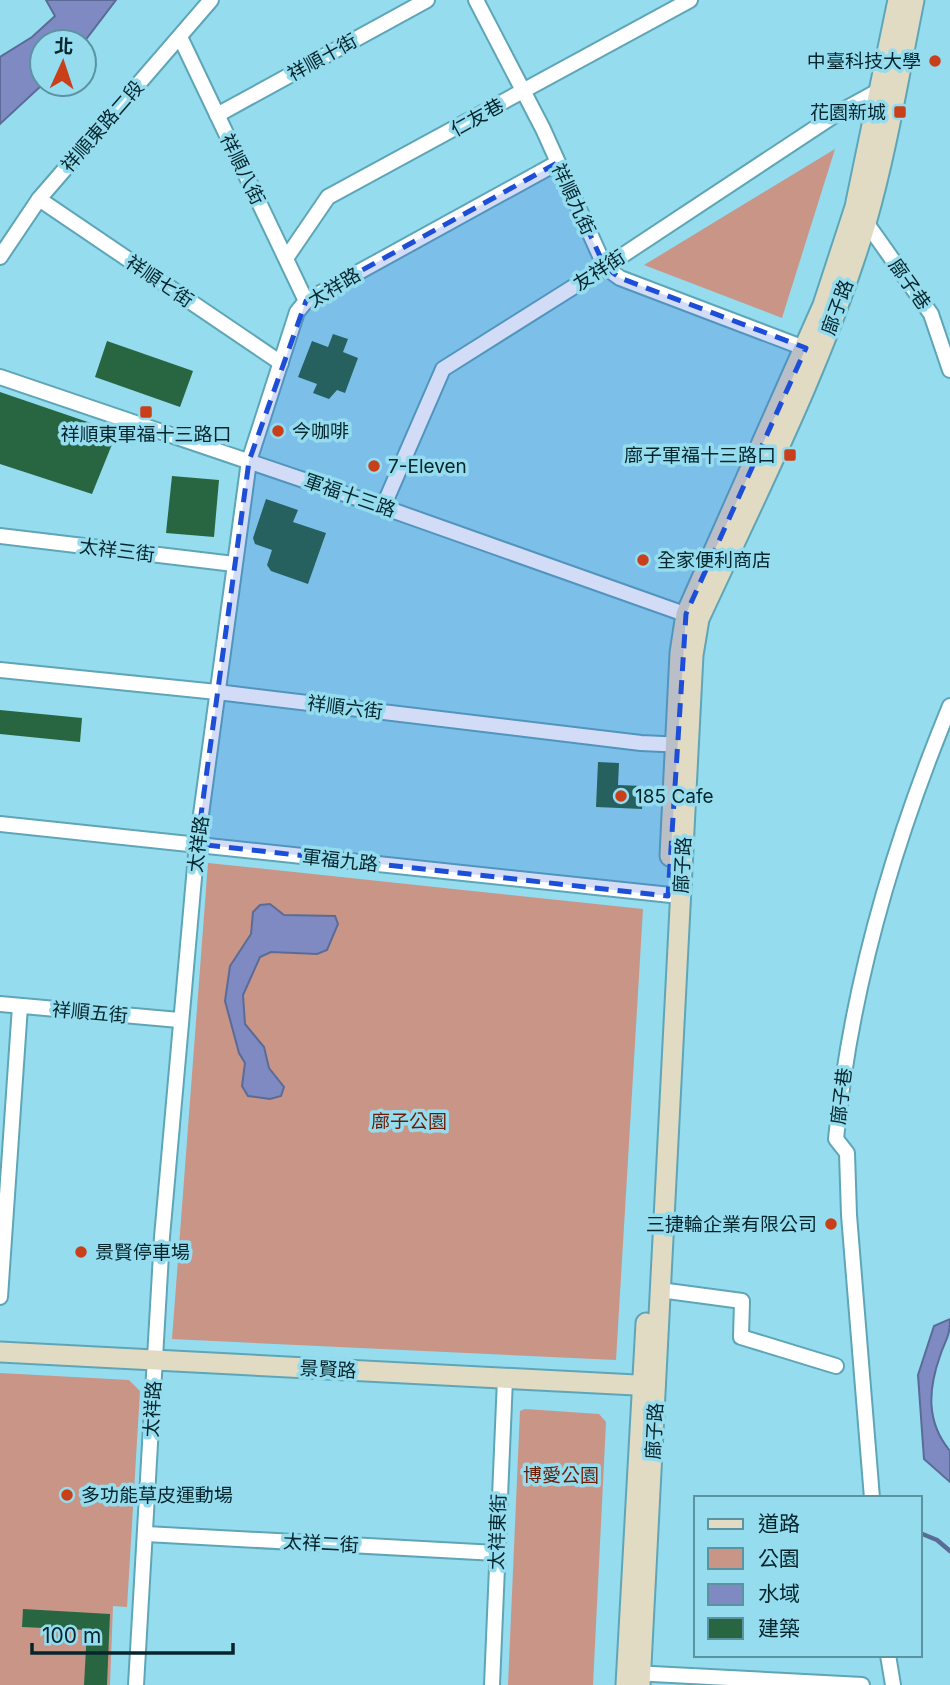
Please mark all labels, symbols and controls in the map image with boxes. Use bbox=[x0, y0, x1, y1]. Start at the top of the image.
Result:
north arrow bbox=[28, 28, 98, 98]
street label: 祥順十街 bbox=[283, 29, 361, 86]
text: 北 bbox=[54, 35, 74, 59]
place label: 中臺科技大學 bbox=[807, 50, 921, 73]
marker: 中臺科技大學 bbox=[927, 53, 943, 69]
street label: 祥順東路二段 bbox=[56, 76, 148, 177]
street label: 仁友巷 bbox=[447, 94, 508, 141]
place label: 花園新城 bbox=[810, 101, 886, 124]
marker: 花園新城 bbox=[892, 104, 908, 120]
street label: 祥順八街 bbox=[216, 130, 270, 208]
street label: 祥順九街 bbox=[547, 160, 600, 239]
street label: 友祥街 bbox=[569, 245, 629, 296]
street label: 祥順七街 bbox=[122, 251, 198, 312]
street label: 廍子巷 bbox=[884, 254, 935, 314]
street label: 太祥路 bbox=[304, 263, 365, 312]
street label: 廍子路 bbox=[817, 276, 858, 338]
marker: 祥順東軍福十三路口 bbox=[138, 404, 154, 420]
place label: 今咖啡 bbox=[292, 420, 349, 443]
place label: 祥順東軍福十三路口 bbox=[60, 423, 232, 446]
marker: 今咖啡 bbox=[270, 423, 286, 439]
place label: 廍子軍福十三路口 bbox=[624, 444, 776, 467]
marker: 廍子軍福十三路口 bbox=[782, 447, 798, 463]
place label: 7-Eleven bbox=[388, 455, 467, 478]
marker: 7-Eleven bbox=[366, 458, 382, 474]
street label: 軍福十三路 bbox=[301, 469, 399, 522]
street label: 太祥三街 bbox=[78, 534, 156, 567]
place label: 全家便利商店 bbox=[657, 549, 771, 572]
marker: 全家便利商店 bbox=[635, 552, 651, 568]
street label: 祥順六街 bbox=[306, 691, 384, 724]
place label: 185 Cafe bbox=[635, 785, 713, 808]
marker: 185 Cafe bbox=[613, 788, 629, 804]
street label: 太祥路 bbox=[184, 814, 213, 874]
street label: 廍子路 bbox=[670, 836, 695, 894]
street label: 軍福九路 bbox=[301, 845, 379, 876]
street label: 祥順五街 bbox=[51, 998, 129, 1027]
street label: 廍子巷 bbox=[827, 1066, 856, 1126]
park label: 廍子公園 bbox=[371, 1110, 447, 1133]
place label: 三捷輪企業有限公司 bbox=[646, 1213, 817, 1236]
marker: 三捷輪企業有限公司 bbox=[823, 1216, 839, 1232]
place label: 景賢停車場 bbox=[95, 1241, 190, 1264]
marker: 景賢停車場 bbox=[73, 1244, 89, 1260]
street label: 景賢路 bbox=[299, 1357, 357, 1382]
street label: 太祥路 bbox=[140, 1380, 165, 1438]
street label: 廍子路 bbox=[642, 1402, 667, 1460]
park label: 博愛公園 bbox=[523, 1464, 599, 1487]
place label: 多功能草皮運動場 bbox=[81, 1484, 233, 1507]
marker: 多功能草皮運動場 bbox=[59, 1487, 75, 1503]
street label: 太祥東街 bbox=[485, 1494, 510, 1570]
legend bbox=[694, 1496, 922, 1657]
text: 道路 bbox=[758, 1511, 800, 1536]
street label: 太祥二街 bbox=[282, 1530, 360, 1557]
text: 公園 bbox=[758, 1546, 800, 1571]
text: 水域 bbox=[758, 1581, 800, 1606]
scale bar bbox=[32, 1612, 233, 1656]
text: 建築 bbox=[758, 1616, 800, 1641]
text: 100 m bbox=[42, 1623, 101, 1648]

